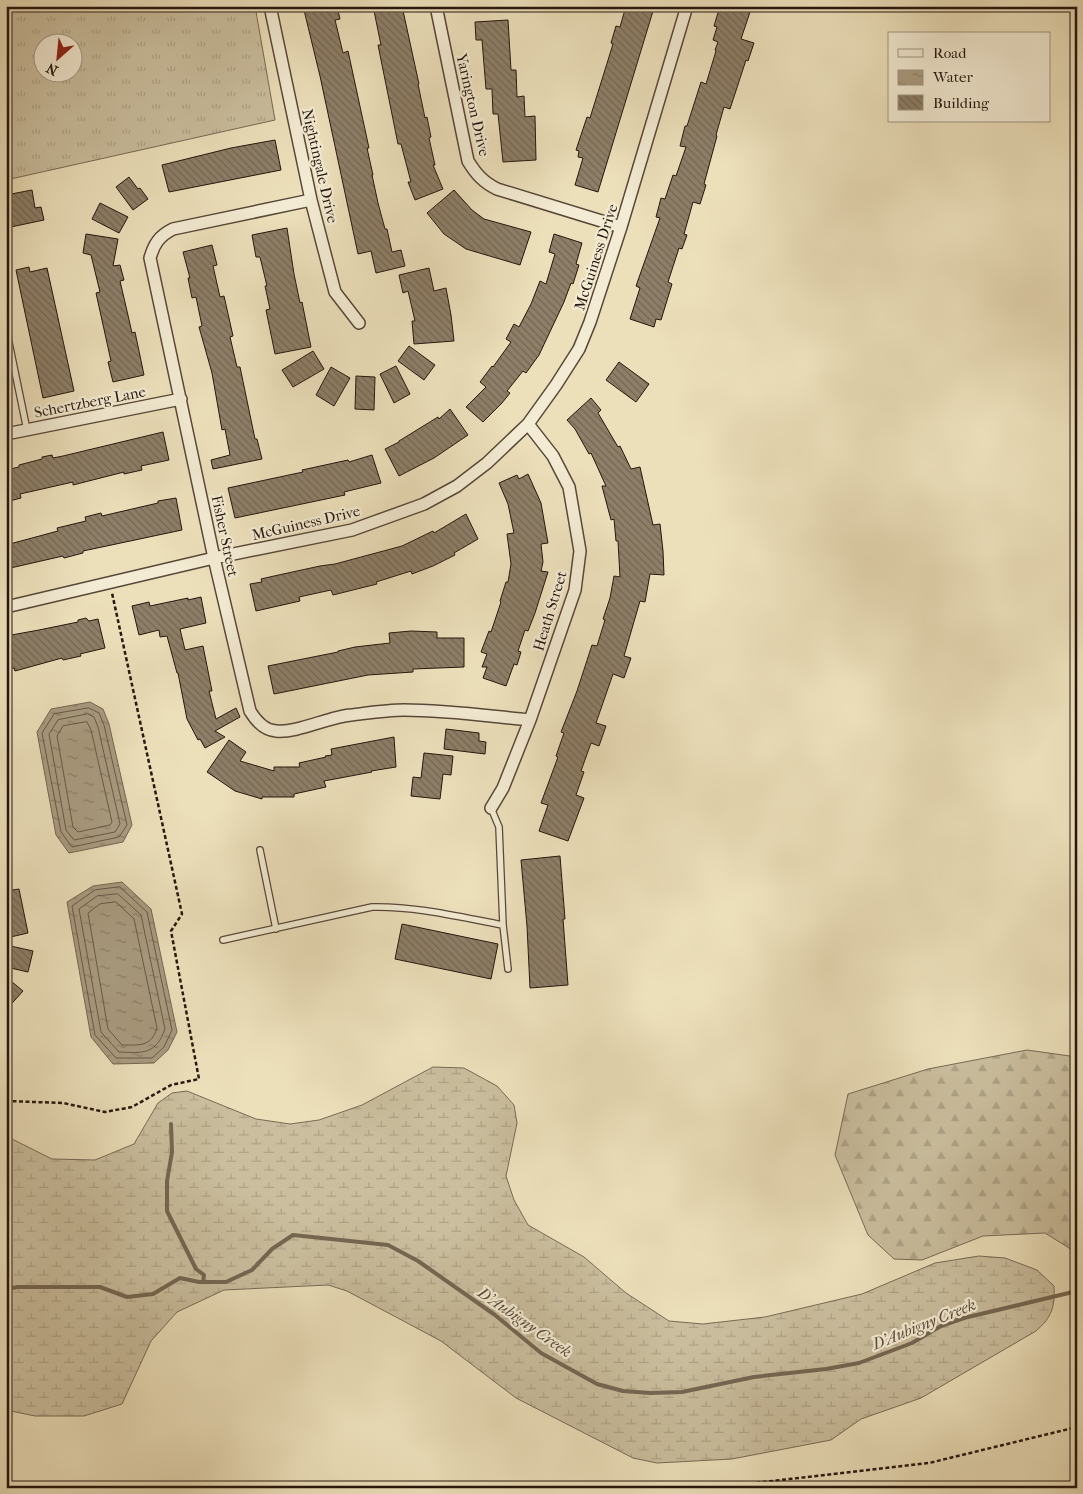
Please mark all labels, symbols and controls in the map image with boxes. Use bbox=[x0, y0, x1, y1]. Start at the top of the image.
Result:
north arrow bbox=[32, 32, 82, 82]
legend bbox=[888, 32, 1050, 122]
text: Road bbox=[933, 44, 967, 62]
street label: Yarington Drive bbox=[452, 51, 494, 159]
text: N bbox=[43, 59, 61, 79]
text: Water bbox=[932, 68, 973, 86]
text: Building bbox=[933, 94, 990, 112]
street label: Nightingale Drive bbox=[298, 107, 342, 225]
street label: McGuiness Drive bbox=[570, 201, 622, 312]
street label: Schertzberg Lane bbox=[33, 382, 148, 422]
street label: Fisher Street bbox=[208, 494, 243, 579]
street label: McGuiness Drive bbox=[250, 502, 363, 544]
street label: Heath Street bbox=[529, 568, 571, 653]
water label: D'Aubigny Creek bbox=[474, 1282, 575, 1361]
water label: D'Aubigny Creek bbox=[869, 1295, 979, 1354]

